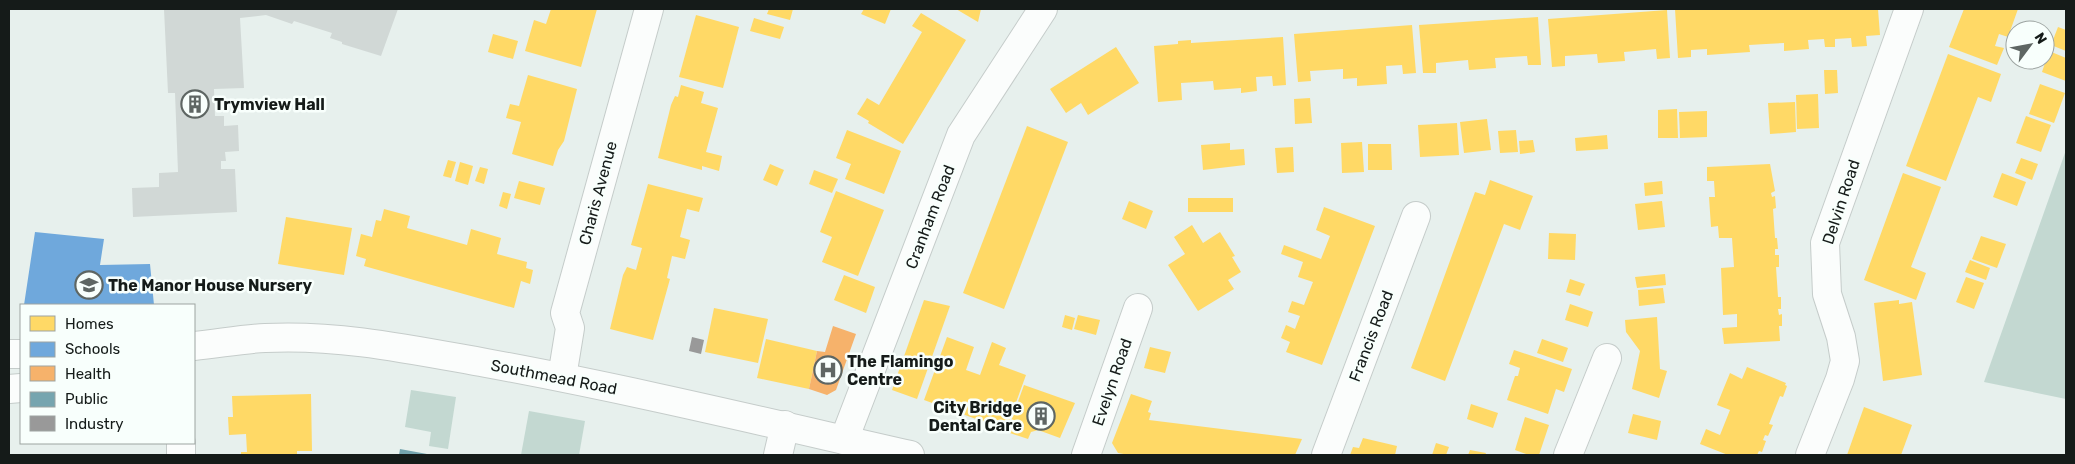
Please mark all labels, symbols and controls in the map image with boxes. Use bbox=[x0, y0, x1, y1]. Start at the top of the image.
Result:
north arrow bbox=[2005, 20, 2055, 70]
text: N bbox=[2031, 30, 2050, 47]
building icon: Trymview Hall bbox=[180, 89, 210, 119]
place label: Trymview Hall bbox=[214, 95, 325, 114]
street label: Charis Avenue bbox=[575, 139, 621, 247]
street label: Delvin Road bbox=[1818, 157, 1864, 247]
street label: Cranham Road bbox=[901, 162, 959, 272]
school or university icon: The Manor House Nursery bbox=[74, 270, 104, 300]
place label: The Manor House Nursery bbox=[108, 276, 313, 295]
street label: Francis Road bbox=[1345, 288, 1397, 384]
legend bbox=[20, 304, 195, 444]
text: Homes bbox=[65, 315, 114, 333]
street label: Evelyn Road bbox=[1088, 336, 1136, 428]
text: Schools bbox=[65, 340, 121, 358]
place label: The Flamingo Centre bbox=[847, 352, 954, 389]
street label: Southmead Road bbox=[489, 355, 619, 399]
hospital icon: The Flamingo Centre bbox=[813, 355, 843, 385]
text: Health bbox=[65, 365, 111, 383]
text: Public bbox=[65, 390, 108, 408]
place label: City Bridge Dental Care bbox=[929, 398, 1022, 435]
building icon: City Bridge Dental Care bbox=[1026, 401, 1056, 431]
text: Industry bbox=[65, 415, 124, 433]

